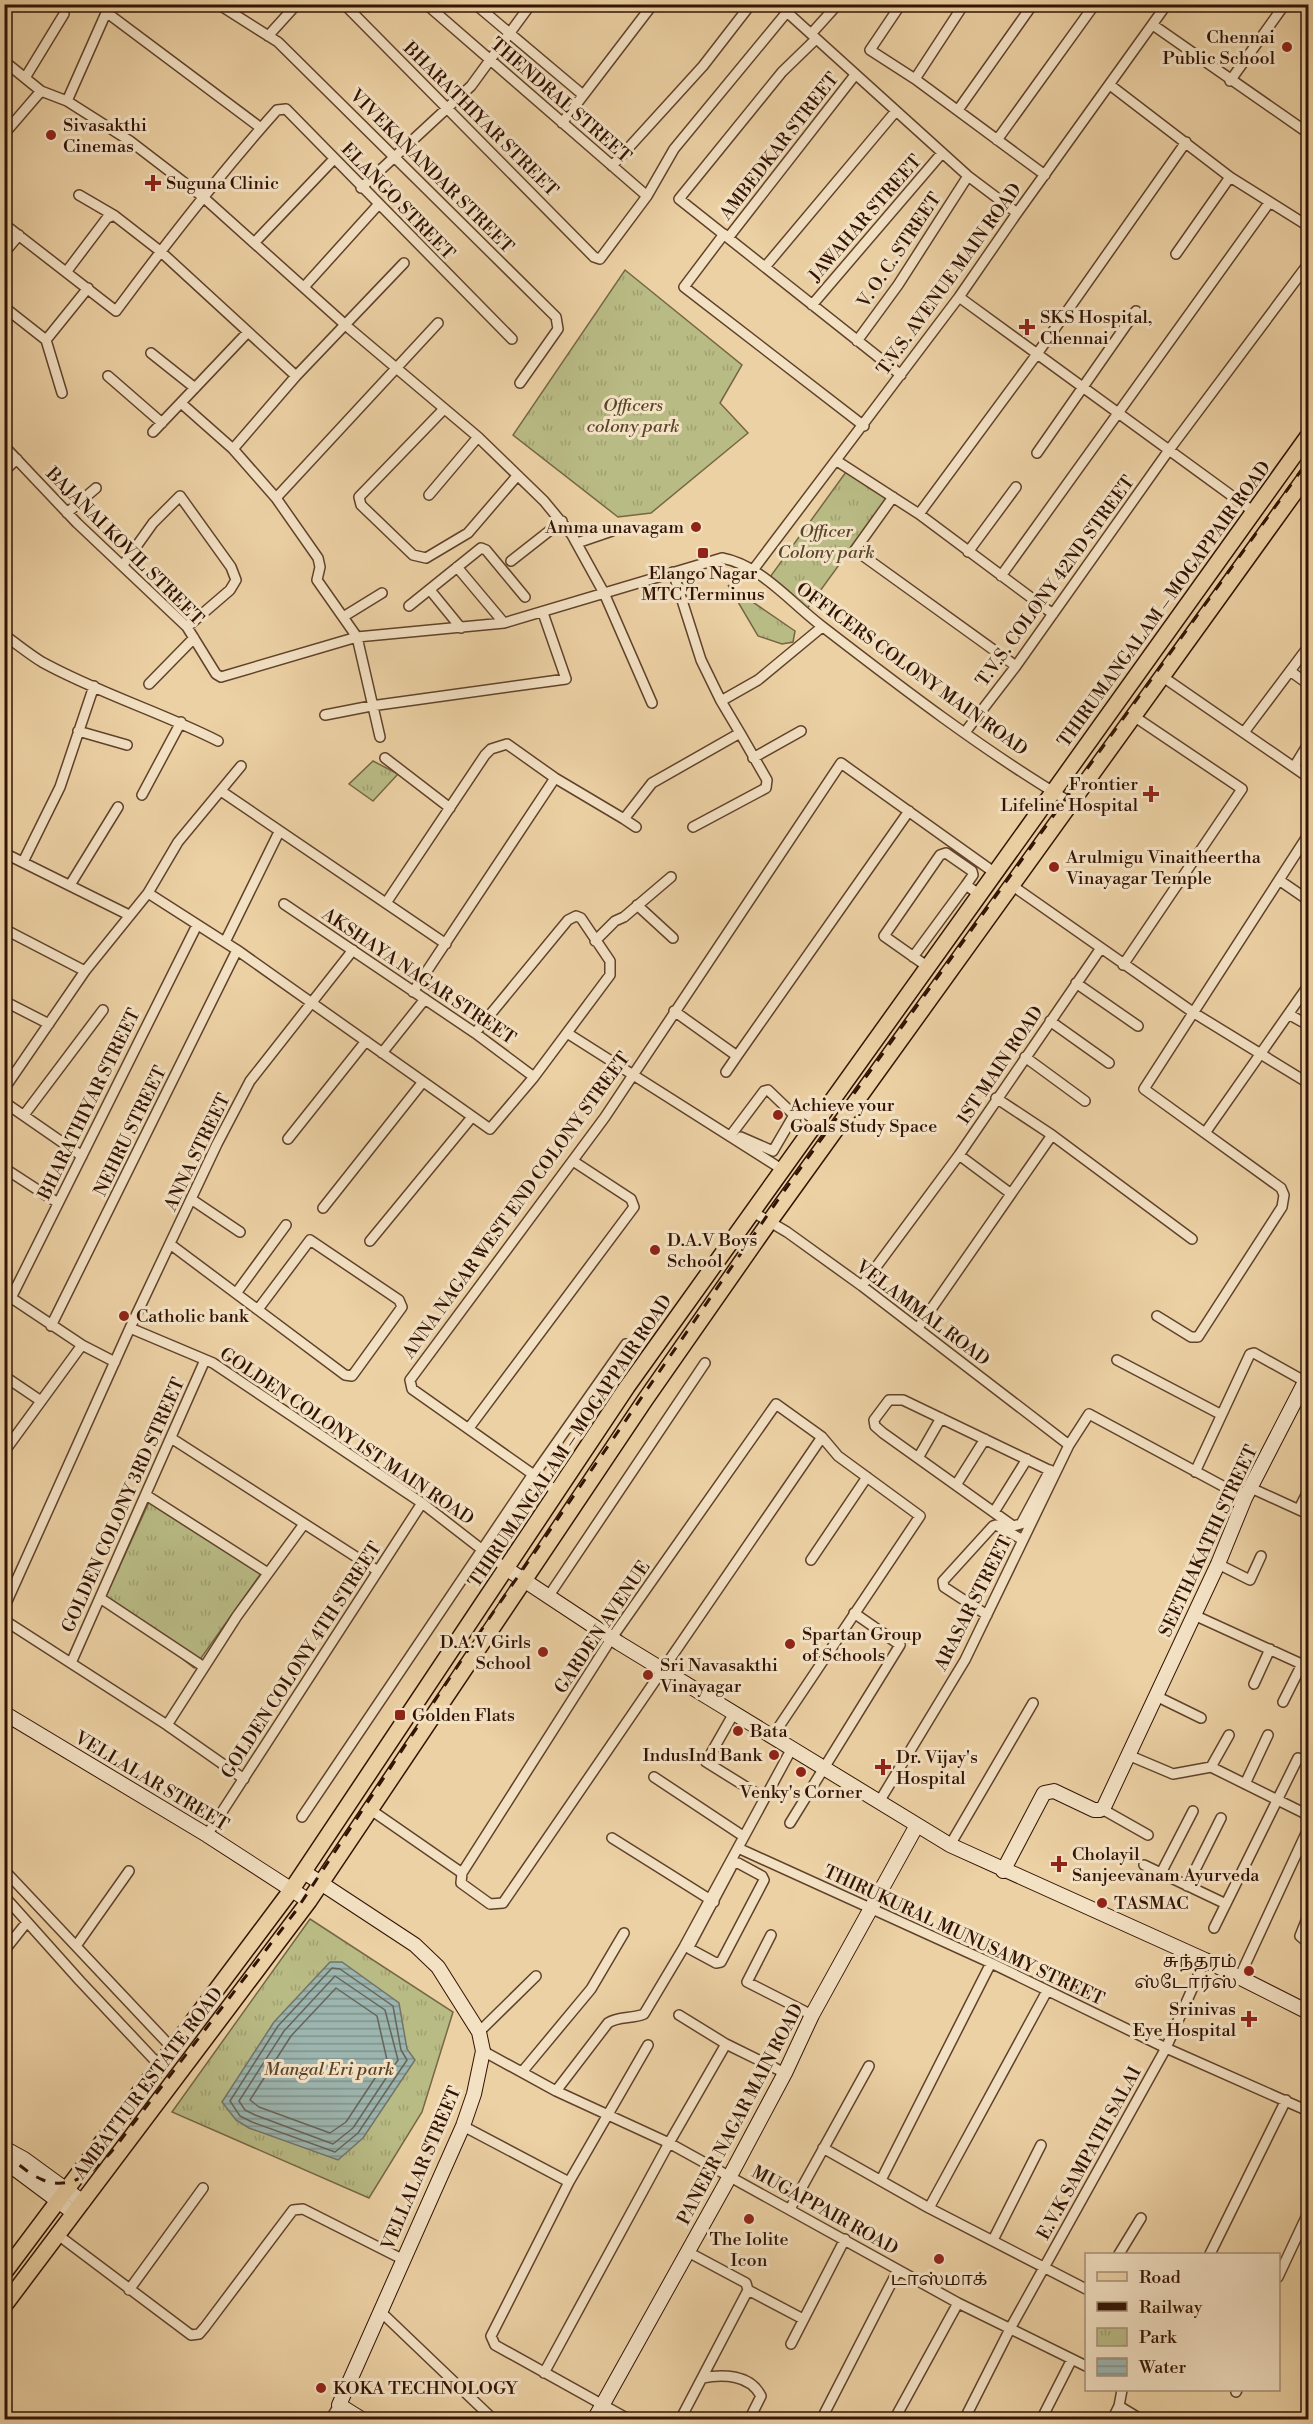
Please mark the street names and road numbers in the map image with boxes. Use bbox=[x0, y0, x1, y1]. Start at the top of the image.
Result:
street label: THENDRAL STREET bbox=[485, 33, 636, 168]
street label: BHARATHIYAR STREET bbox=[398, 36, 563, 202]
street label: AMBEDKAR STREET bbox=[714, 68, 844, 225]
street label: VIVEKANANDAR STREET bbox=[344, 84, 519, 259]
street label: ELANGO STREET bbox=[336, 138, 460, 265]
street label: JAWAHAR STREET bbox=[803, 150, 927, 287]
street label: T.V.S. AVENUE MAIN ROAD bbox=[872, 179, 1027, 380]
street label: V. O. C. STREET bbox=[852, 188, 947, 313]
street label: THIRUMANGALAM – MOGAPPAIR ROAD bbox=[1053, 457, 1276, 752]
street label: BAJANAI KOVIL STREET bbox=[40, 462, 209, 630]
street label: T.V.S. COLONY 42ND STREET bbox=[971, 471, 1140, 691]
street label: OFFICERS COLONY MAIN ROAD bbox=[791, 578, 1032, 761]
street label: AKSHAYA NAGAR STREET bbox=[317, 902, 520, 1050]
street label: 1ST MAIN ROAD bbox=[952, 1002, 1049, 1129]
street label: BHARATHIYAR STREET bbox=[33, 1005, 146, 1205]
street label: ANNA NAGAR WEST END COLONY STREET bbox=[397, 1047, 636, 1364]
street label: NEHRU STREET bbox=[89, 1062, 172, 1200]
street label: ANNA STREET bbox=[159, 1090, 236, 1216]
street label: VELAMMAL ROAD bbox=[850, 1255, 994, 1371]
street label: THIRUMANGALAM – MOGAPPAIR ROAD bbox=[463, 1290, 677, 1592]
street label: GOLDEN COLONY 1ST MAIN ROAD bbox=[215, 1342, 478, 1530]
street label: GOLDEN COLONY 3RD STREET bbox=[57, 1374, 190, 1636]
street label: SEETHAKATHI STREET bbox=[1154, 1441, 1263, 1641]
street label: ARASAR STREET bbox=[929, 1532, 1017, 1675]
street label: GOLDEN COLONY 4TH STREET bbox=[216, 1537, 387, 1783]
street label: GARDEN AVENUE bbox=[549, 1556, 655, 1698]
street label: VELLALAR STREET bbox=[70, 1726, 233, 1837]
street label: THIRUKURAL MUNUSAMY STREET bbox=[820, 1860, 1108, 2011]
street label: AMBATTUR ESTATE ROAD bbox=[68, 1983, 228, 2185]
street label: PANEER NAGAR MAIN ROAD bbox=[672, 2000, 809, 2229]
street label: E.V.K SAMPATH SALAI bbox=[1032, 2062, 1147, 2244]
street label: VELLALAR STREET bbox=[376, 2083, 467, 2255]
street label: MUGAPPAIR ROAD bbox=[747, 2161, 902, 2260]

